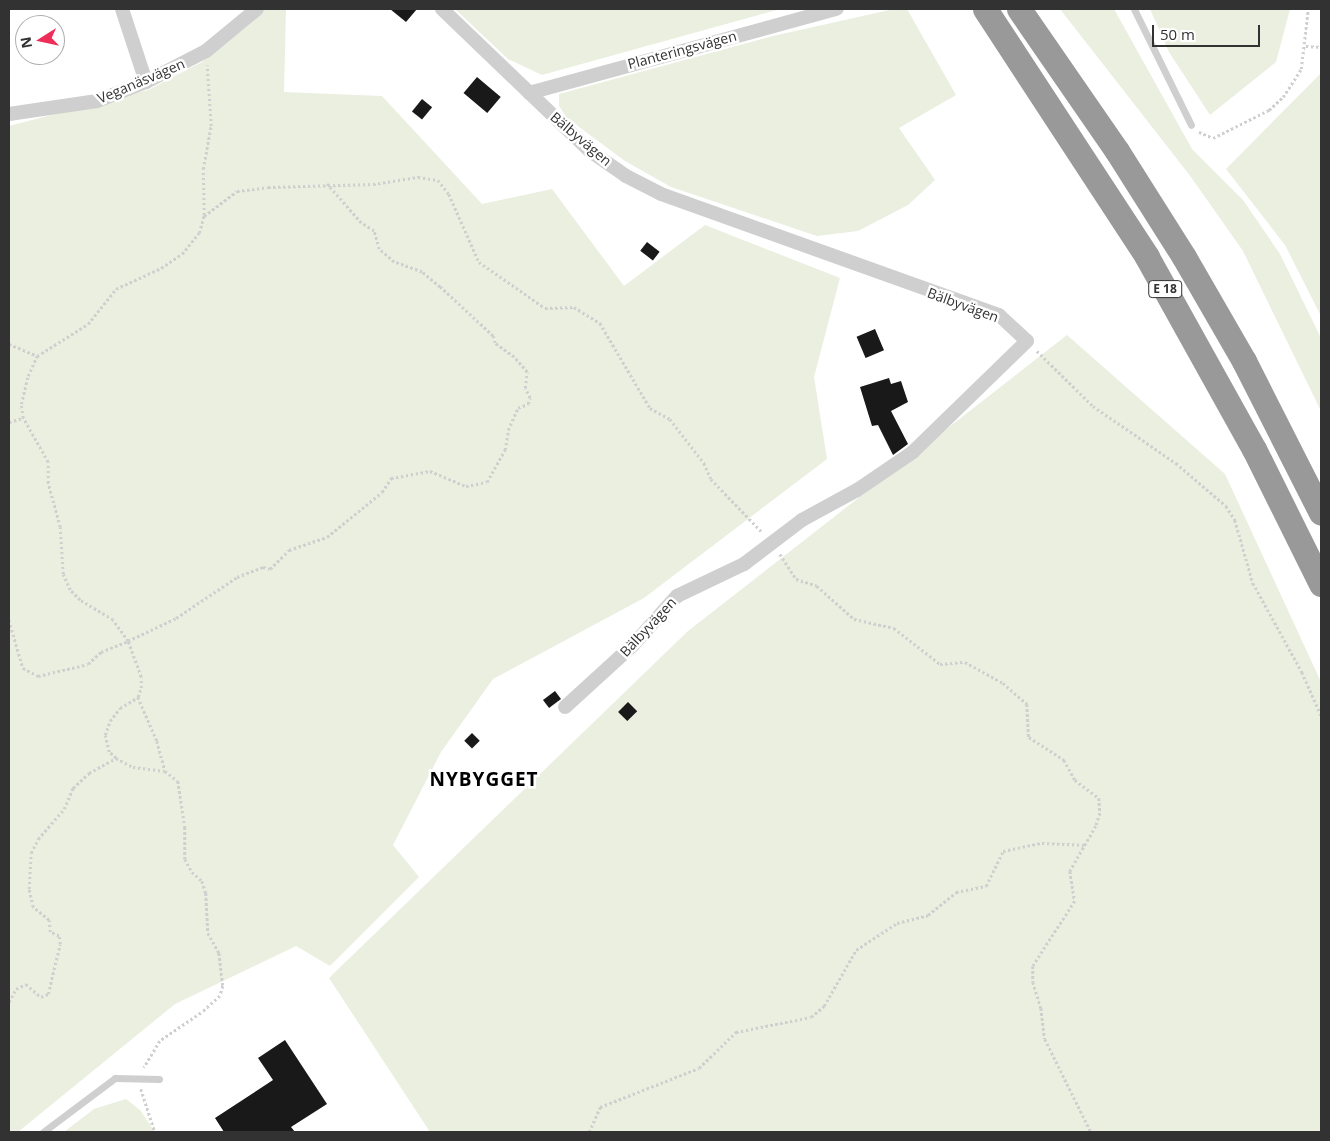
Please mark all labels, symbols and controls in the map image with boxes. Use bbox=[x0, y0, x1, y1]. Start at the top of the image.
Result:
north arrow bbox=[15, 15, 65, 65]
scale bar bbox=[1155, 15, 1262, 47]
text: 50 m bbox=[1160, 24, 1195, 44]
street label: Planteringsvägen bbox=[626, 27, 738, 73]
text: N bbox=[15, 35, 36, 50]
street label: Veganäsvägen bbox=[95, 55, 187, 107]
street label: Bälbyvägen bbox=[547, 109, 615, 169]
road number: E 18 bbox=[1148, 280, 1182, 298]
street label: Bälbyvägen bbox=[925, 284, 1001, 326]
street label: Bälbyvägen bbox=[616, 594, 680, 660]
district label: NYBYGGET bbox=[428, 769, 540, 791]

